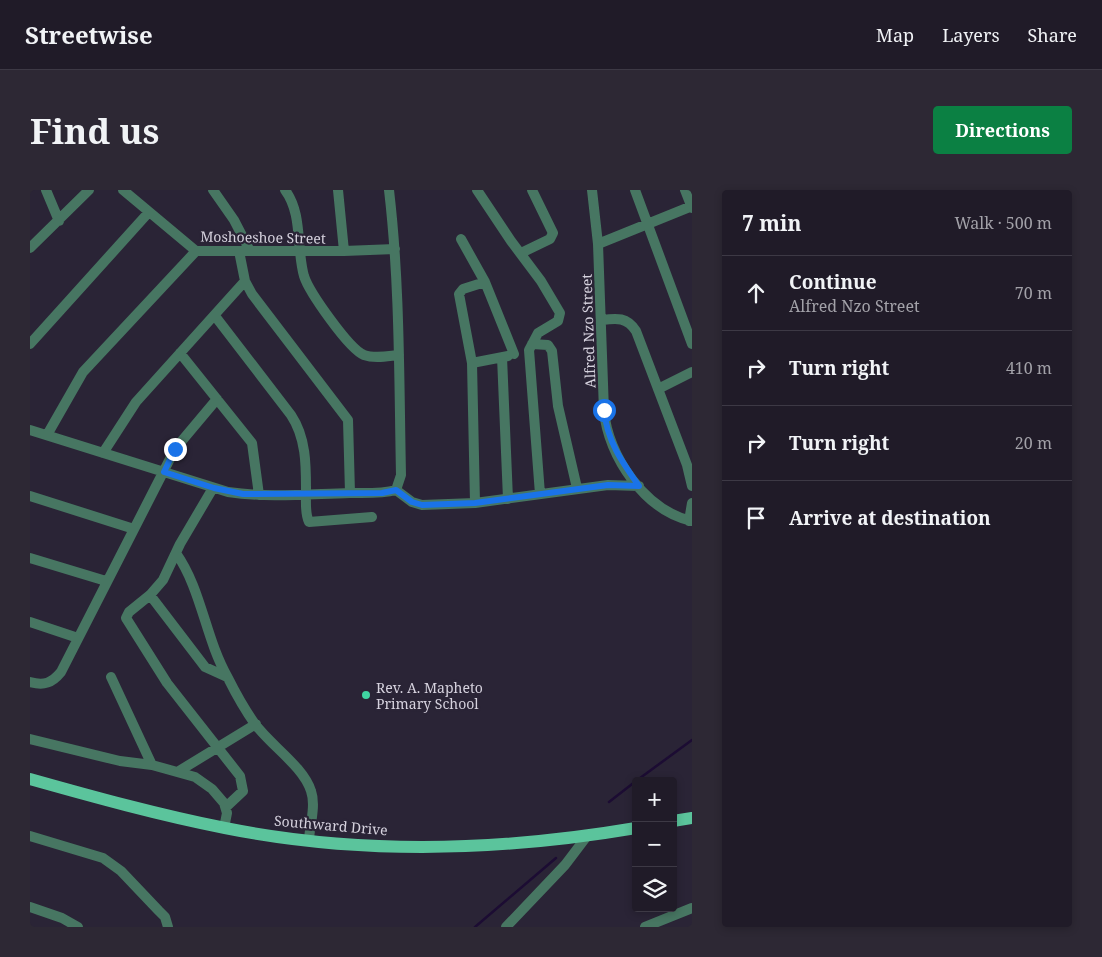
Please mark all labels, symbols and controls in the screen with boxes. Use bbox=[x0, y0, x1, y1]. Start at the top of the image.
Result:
text: Streetwise bbox=[25, 18, 153, 51]
text: Map bbox=[876, 23, 914, 47]
text: Layers bbox=[942, 23, 1000, 47]
text: Share bbox=[1028, 23, 1077, 47]
button: Directions bbox=[933, 106, 1072, 154]
text: Find us bbox=[30, 107, 159, 154]
text: 7 min bbox=[742, 209, 801, 237]
text: Walk · 500 m bbox=[955, 212, 1052, 234]
street label: Moshoeshoe Street bbox=[200, 226, 326, 248]
text: Continue bbox=[789, 269, 877, 295]
street label: Alfred Nzo Street bbox=[577, 273, 599, 388]
icon: ahead bbox=[742, 279, 770, 307]
text: 70 m bbox=[1015, 282, 1052, 304]
text: Alfred Nzo Street bbox=[789, 295, 920, 317]
icon: right bbox=[742, 354, 770, 382]
text: Turn right bbox=[789, 355, 889, 381]
text: 410 m bbox=[1006, 357, 1052, 379]
route start bbox=[593, 399, 616, 422]
icon: right bbox=[742, 429, 770, 457]
text: Turn right bbox=[789, 430, 889, 456]
text: 20 m bbox=[1015, 432, 1052, 454]
route end bbox=[164, 438, 187, 461]
icon: arrive bbox=[742, 504, 770, 532]
text: Arrive at destination bbox=[789, 505, 991, 531]
place label: Rev. A. Mapheto Primary School bbox=[376, 678, 483, 713]
marker: Rev. A. Mapheto Primary School bbox=[360, 689, 372, 701]
map controls bbox=[632, 777, 677, 912]
button: + bbox=[632, 777, 677, 822]
street label: Southward Drive bbox=[273, 811, 389, 839]
button: − bbox=[632, 822, 677, 867]
button: layers bbox=[632, 867, 677, 912]

